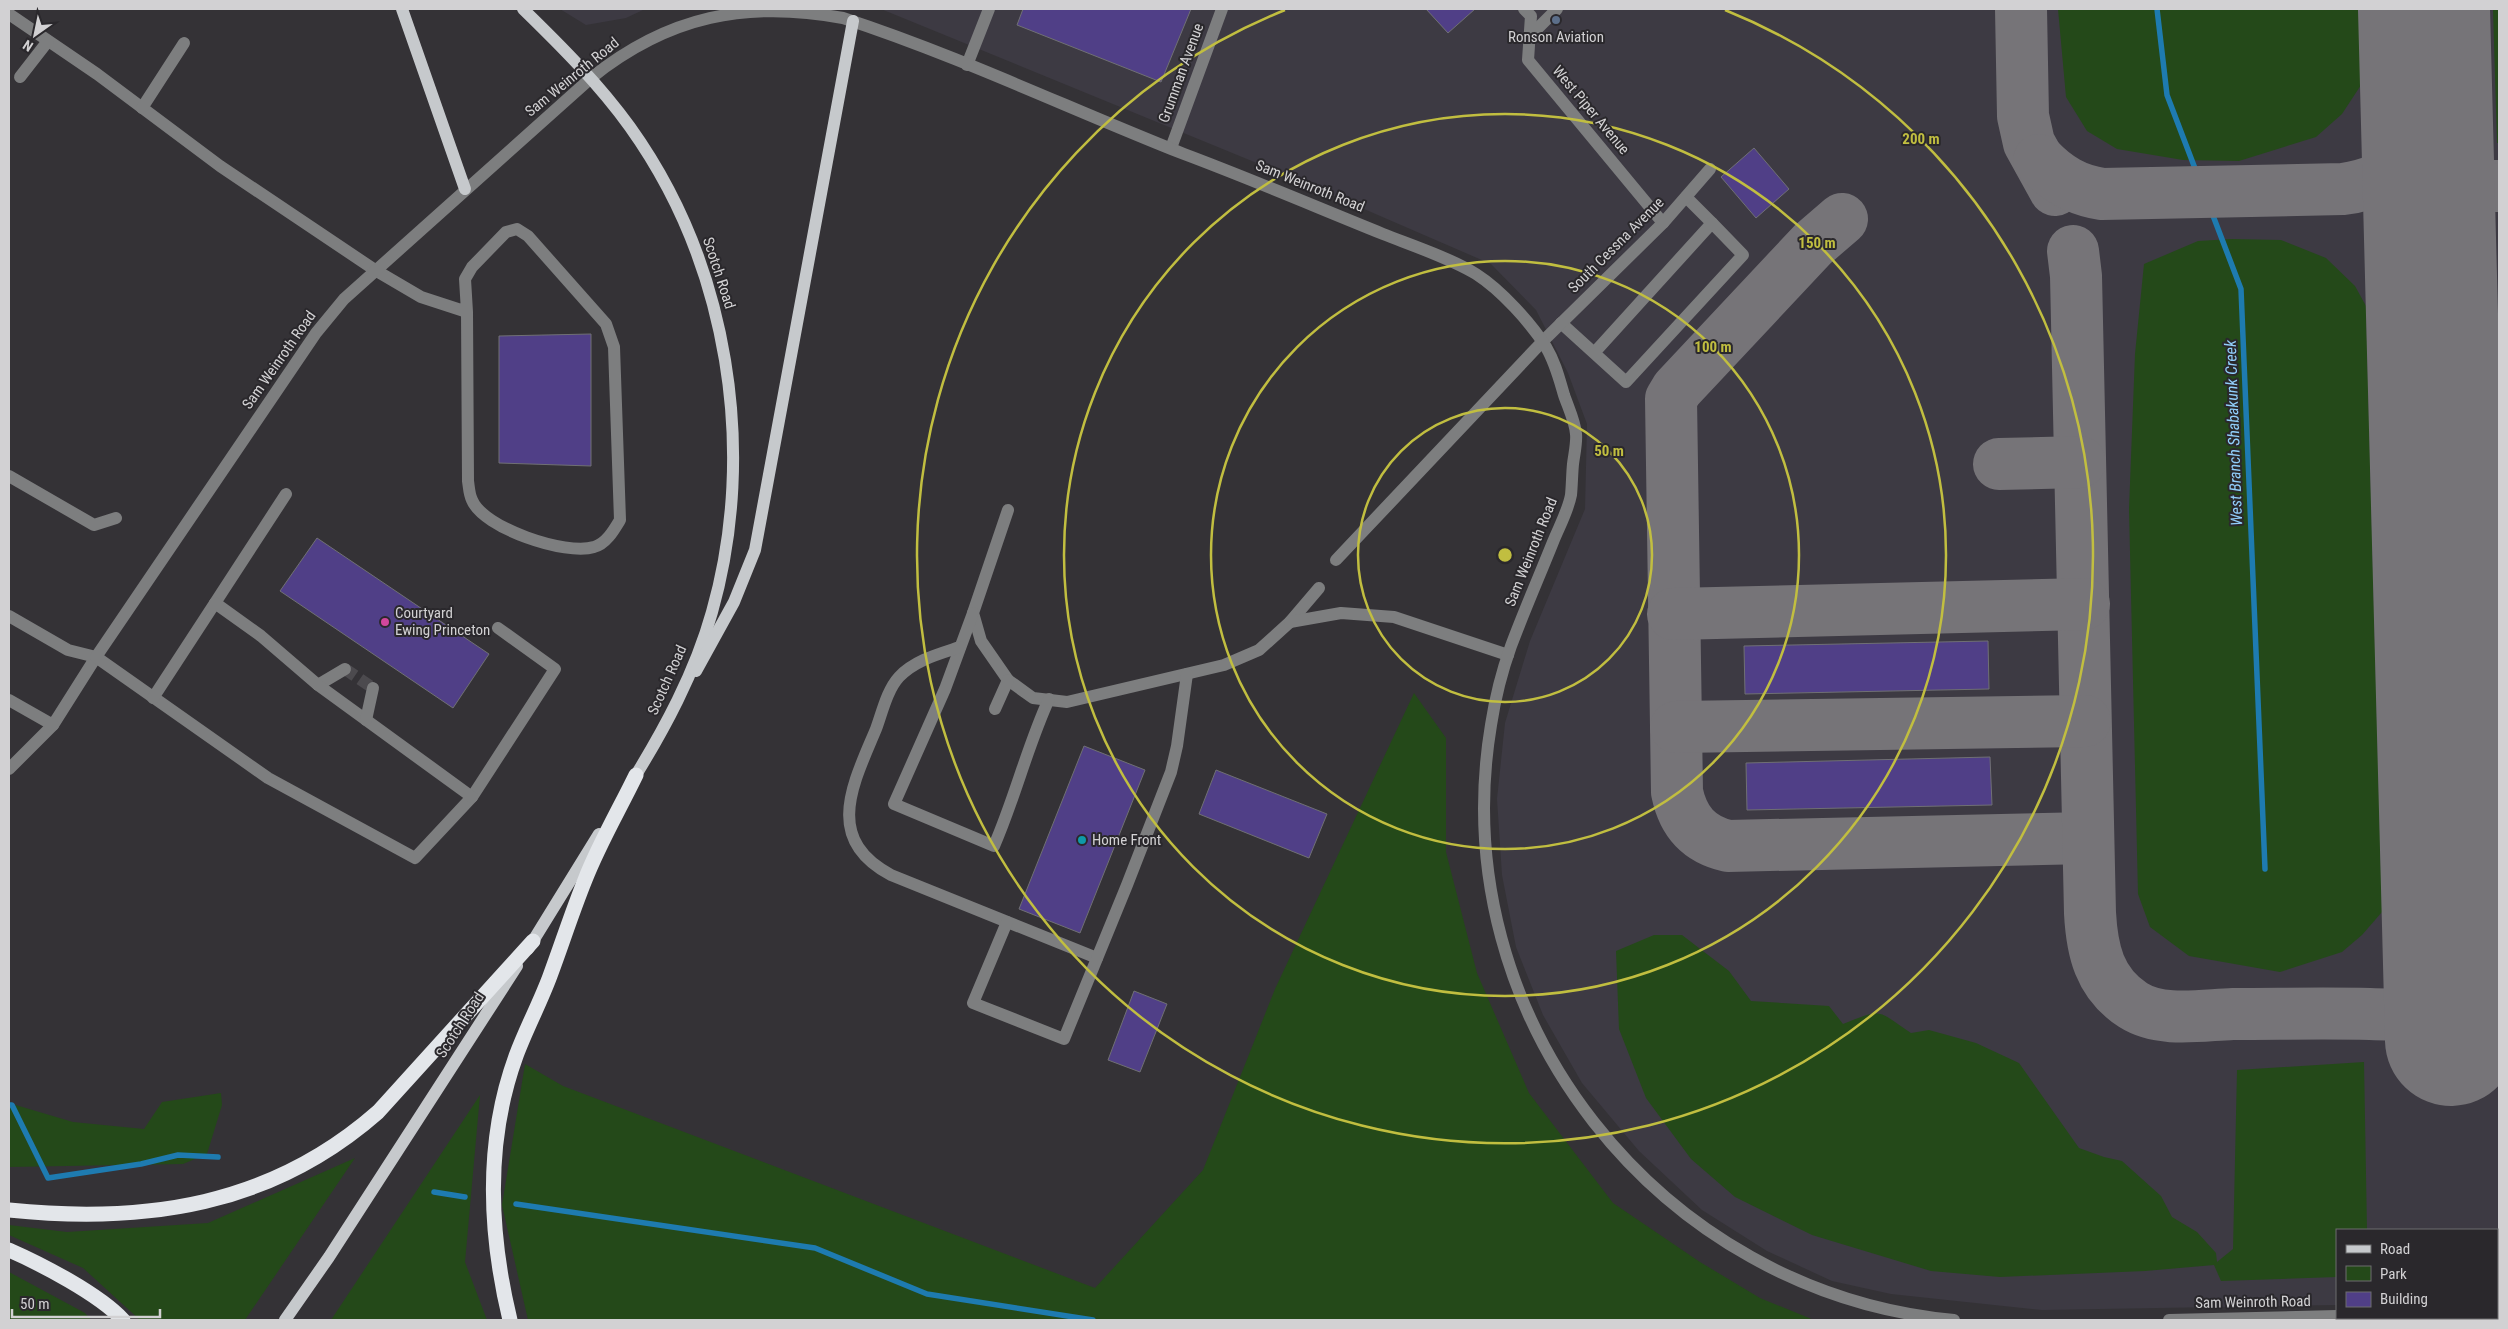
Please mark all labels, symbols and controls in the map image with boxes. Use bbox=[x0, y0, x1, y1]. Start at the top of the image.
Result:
north arrow bbox=[10, 10, 60, 60]
marker: Ronson Aviation bbox=[1550, 14, 1562, 26]
street label: Grumman Avenue bbox=[1155, 21, 1207, 125]
place label: Ronson Aviation bbox=[1508, 28, 1604, 46]
street label: Sam Weinroth Road bbox=[521, 34, 623, 120]
text: N bbox=[20, 37, 36, 55]
street label: West Piper Avenue bbox=[1549, 62, 1633, 158]
text: 200 m bbox=[1902, 130, 1940, 148]
street label: Sam Weinroth Road bbox=[1253, 156, 1367, 216]
street label: South Cessna Avenue bbox=[1564, 193, 1668, 297]
text: 150 m bbox=[1798, 234, 1836, 252]
street label: Scotch Road bbox=[699, 235, 739, 311]
street label: Sam Weinroth Road bbox=[238, 307, 320, 413]
text: 100 m bbox=[1694, 338, 1732, 356]
water label: West Branch Shabakunk Creek bbox=[2221, 339, 2246, 526]
text: 50 m bbox=[1594, 442, 1624, 460]
street label: Sam Weinroth Road bbox=[1501, 495, 1561, 609]
centre of rings bbox=[1496, 546, 1514, 564]
place label: Courtyard Ewing Princeton bbox=[395, 604, 490, 639]
marker: Courtyard Ewing Princeton bbox=[379, 616, 391, 628]
street label: Scotch Road bbox=[644, 642, 690, 718]
place label: Home Front bbox=[1092, 831, 1161, 849]
marker: Home Front bbox=[1076, 834, 1088, 846]
street label: Scotch Road bbox=[432, 989, 488, 1061]
legend bbox=[2336, 1229, 2498, 1319]
text: Road bbox=[2380, 1240, 2410, 1258]
text: Park bbox=[2380, 1265, 2407, 1283]
scale bar bbox=[12, 1286, 160, 1318]
text: Building bbox=[2380, 1290, 2428, 1308]
street label: Sam Weinroth Road bbox=[2195, 1292, 2311, 1312]
text: 50 m bbox=[20, 1295, 50, 1313]

